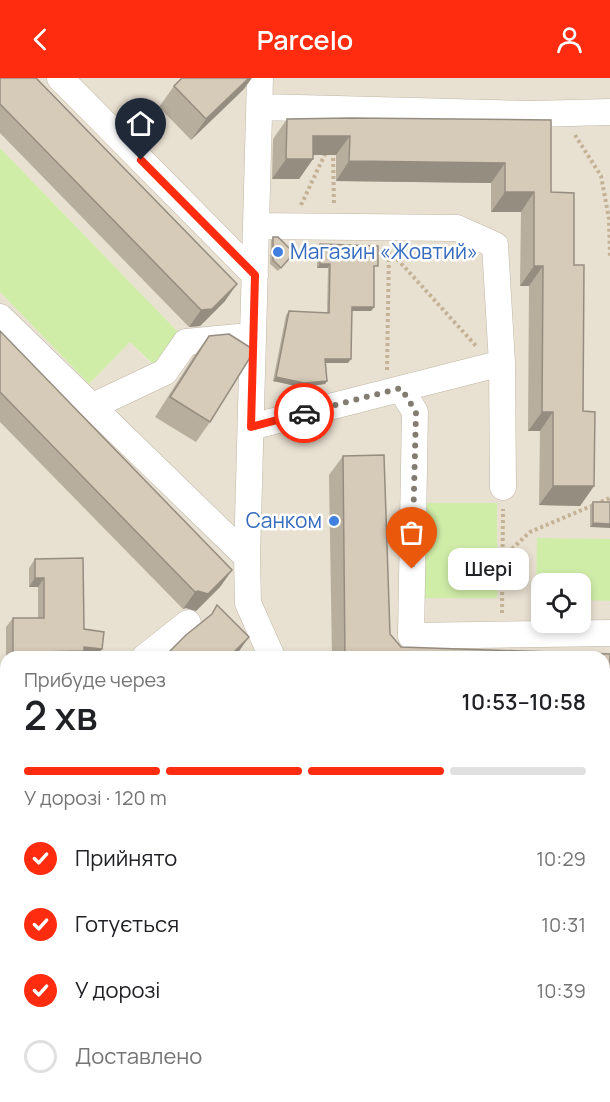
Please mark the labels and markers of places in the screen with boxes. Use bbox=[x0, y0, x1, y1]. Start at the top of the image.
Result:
pin bbox=[115, 98, 166, 160]
place label: Магазин «Жовтий» bbox=[290, 237, 478, 265]
marker: Магазин «Жовтий» bbox=[271, 245, 285, 259]
place label: Санком bbox=[246, 506, 322, 534]
pin bbox=[386, 507, 437, 569]
marker: Санком bbox=[327, 514, 341, 528]
callout: Шері bbox=[448, 548, 529, 590]

